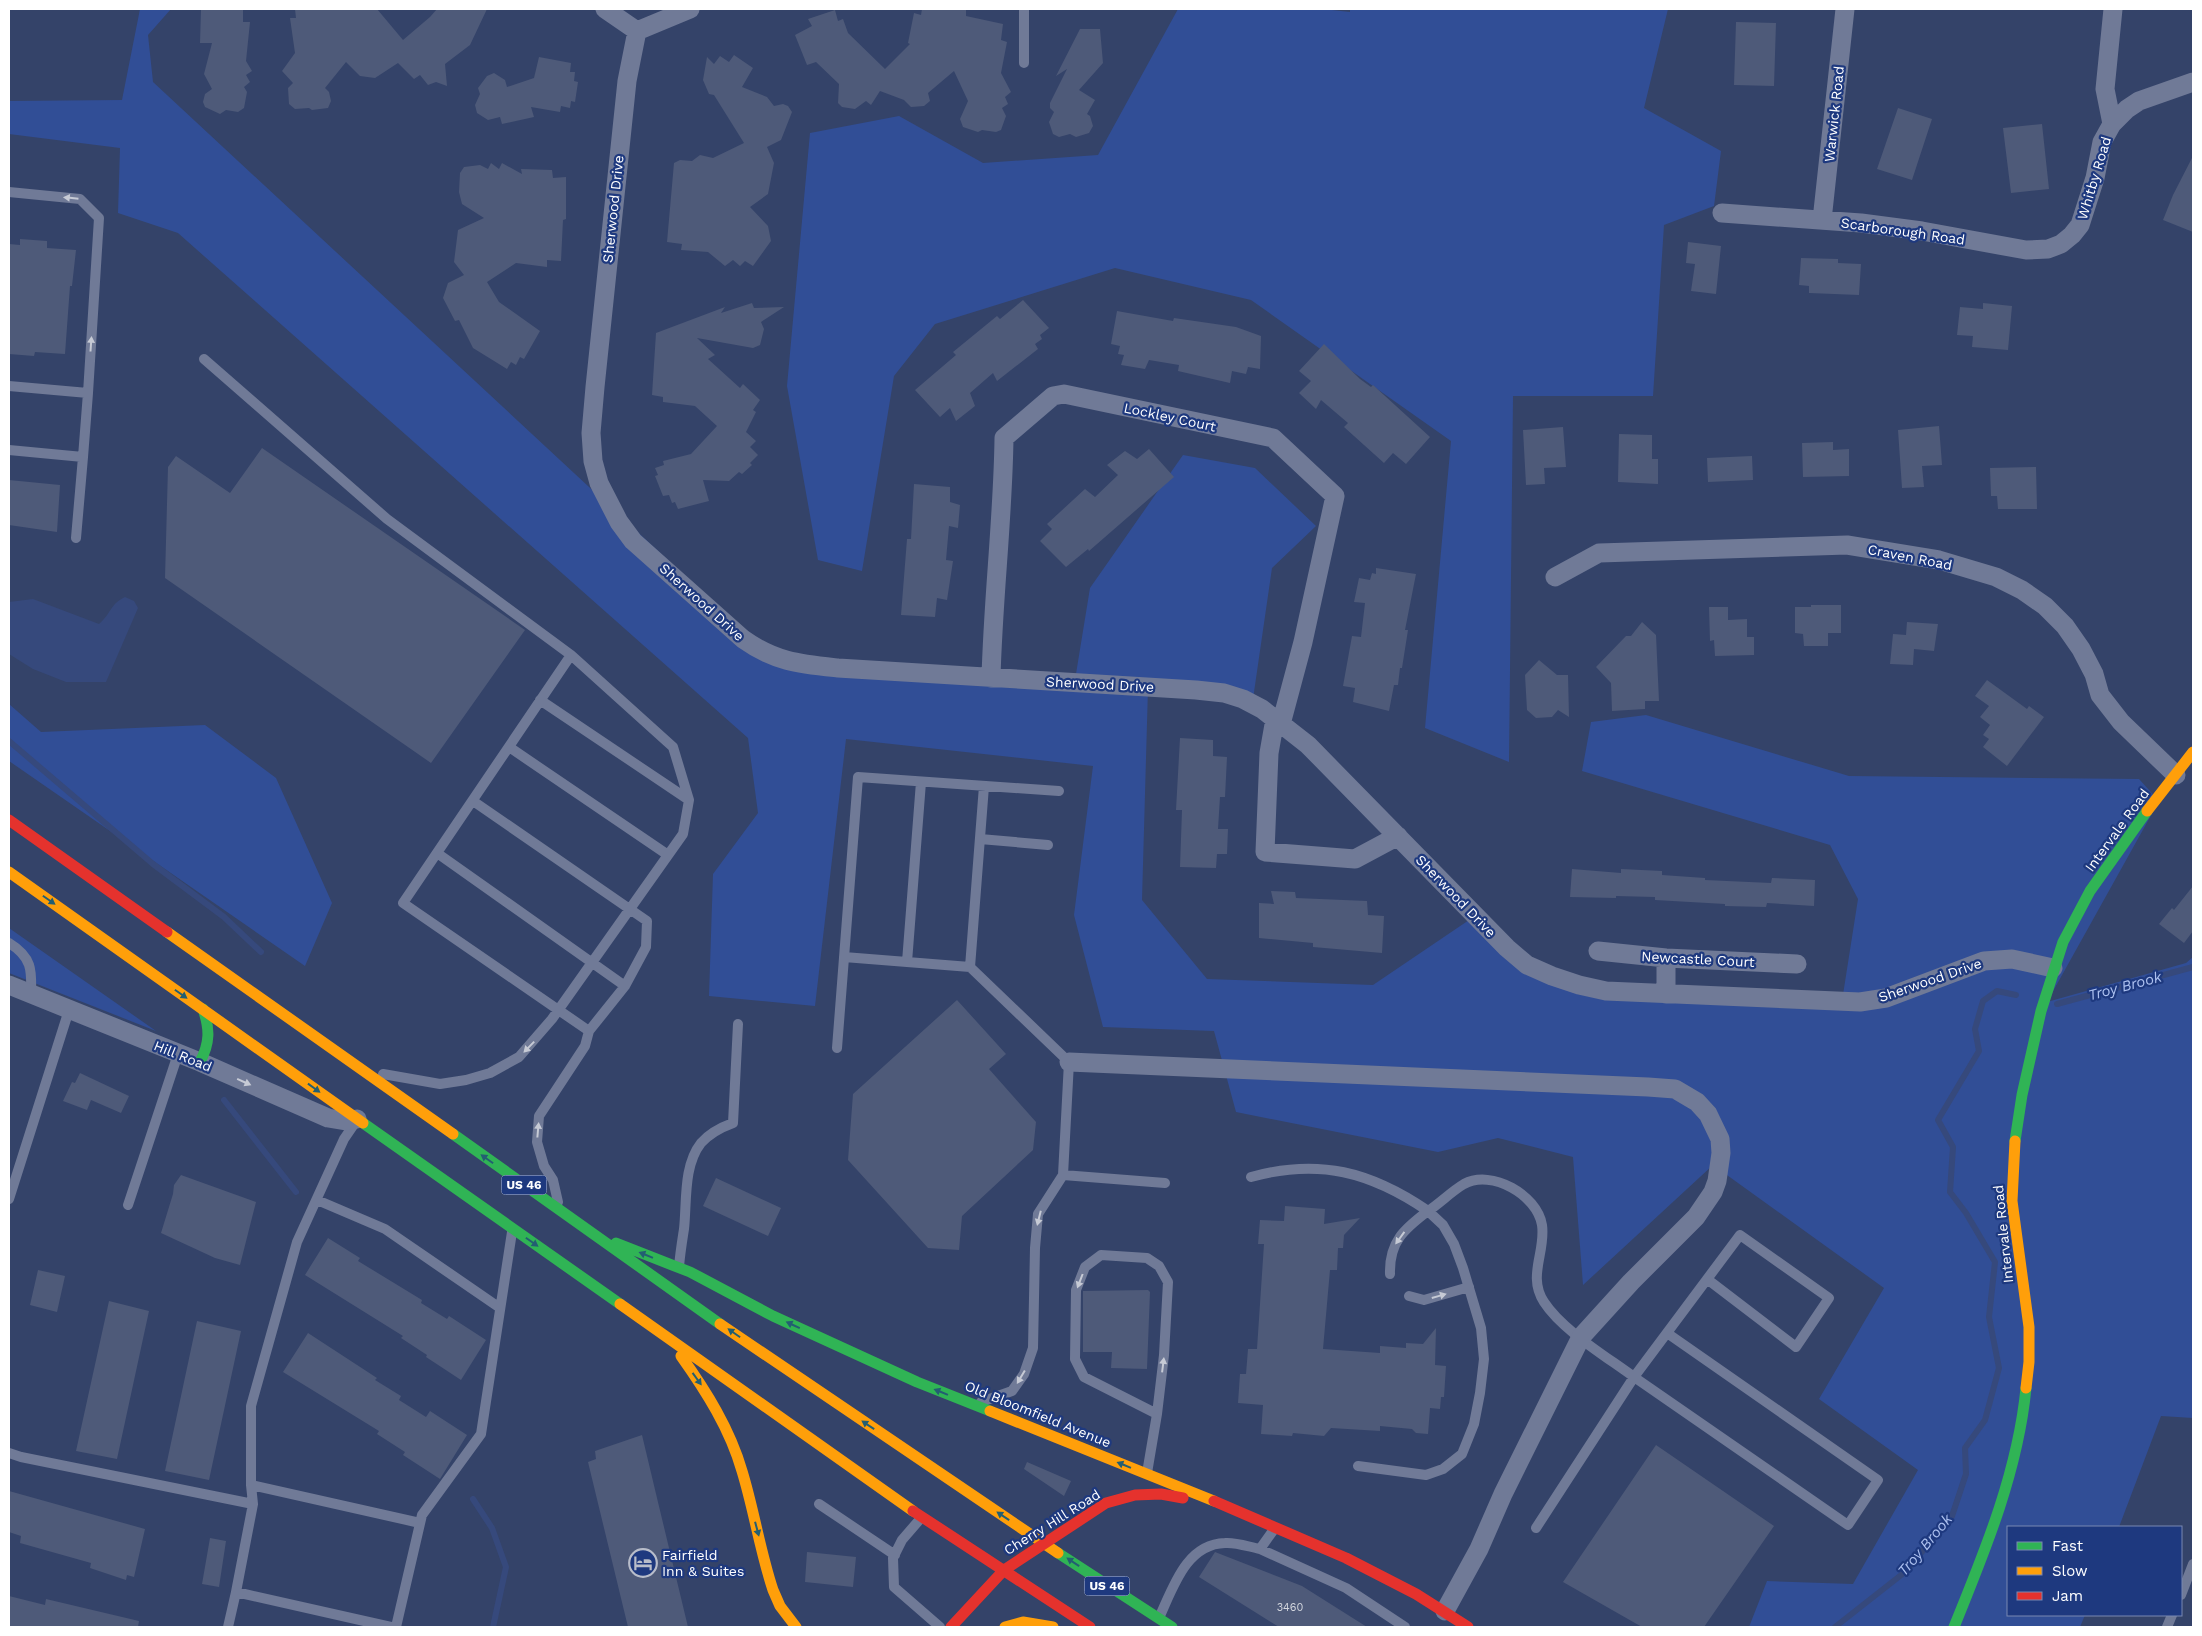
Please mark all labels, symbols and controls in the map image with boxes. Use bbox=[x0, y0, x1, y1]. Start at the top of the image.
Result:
street label: Warwick Road bbox=[1821, 65, 1847, 163]
street label: Whitby Road bbox=[2074, 134, 2114, 222]
street label: Sherwood Drive bbox=[599, 154, 627, 264]
one-way arrow bbox=[62, 194, 78, 202]
street label: Scarborough Road bbox=[1840, 214, 1966, 248]
one-way arrow bbox=[87, 336, 95, 352]
street label: Lockley Court bbox=[1122, 399, 1218, 435]
street label: Craven Road bbox=[1866, 541, 1954, 573]
street label: Sherwood Drive bbox=[656, 560, 748, 644]
street label: Sherwood Drive bbox=[1046, 673, 1154, 695]
street label: Intervale Road bbox=[2082, 785, 2152, 875]
street label: Sherwood Drive bbox=[1413, 852, 1499, 940]
one-way arrow bbox=[42, 895, 55, 905]
street label: Newcastle Court bbox=[1641, 948, 1755, 970]
street label: Sherwood Drive bbox=[1876, 955, 1984, 1005]
water label: Troy Brook bbox=[2086, 967, 2165, 1004]
one-way arrow bbox=[174, 989, 188, 999]
street label: Hill Road bbox=[152, 1037, 214, 1075]
one-way arrow bbox=[523, 1040, 535, 1052]
one-way arrow bbox=[237, 1078, 251, 1086]
one-way arrow bbox=[307, 1083, 321, 1093]
one-way arrow bbox=[534, 1122, 542, 1138]
one-way arrow bbox=[481, 1153, 494, 1164]
road number: US 46 bbox=[502, 1176, 546, 1194]
street label: Intervale Road bbox=[1990, 1184, 2016, 1284]
one-way arrow bbox=[1035, 1210, 1043, 1225]
one-way arrow bbox=[1395, 1231, 1405, 1245]
one-way arrow bbox=[525, 1237, 539, 1247]
one-way arrow bbox=[639, 1251, 654, 1259]
one-way arrow bbox=[1075, 1274, 1083, 1288]
one-way arrow bbox=[1432, 1292, 1447, 1300]
one-way arrow bbox=[786, 1321, 800, 1329]
one-way arrow bbox=[727, 1328, 741, 1338]
one-way arrow bbox=[1159, 1357, 1167, 1373]
one-way arrow bbox=[1017, 1370, 1026, 1383]
one-way arrow bbox=[692, 1372, 702, 1385]
street label: Old Bloomfield Avenue bbox=[963, 1377, 1113, 1451]
one-way arrow bbox=[934, 1387, 948, 1395]
one-way arrow bbox=[861, 1420, 875, 1430]
one-way arrow bbox=[1117, 1461, 1132, 1469]
street label: Cherry Hill Road bbox=[1001, 1486, 1103, 1558]
water label: Troy Brook bbox=[1894, 1510, 1957, 1580]
one-way arrow bbox=[996, 1511, 1010, 1521]
one-way arrow bbox=[753, 1521, 761, 1536]
legend bbox=[2007, 1526, 2182, 1616]
text: Fast bbox=[2052, 1537, 2084, 1555]
place label: Fairfield Inn & Suites bbox=[662, 1547, 744, 1579]
hotel icon: Fairfield Inn & Suites bbox=[628, 1548, 658, 1578]
one-way arrow bbox=[1066, 1558, 1079, 1567]
text: Slow bbox=[2052, 1562, 2088, 1580]
road number: US 46 bbox=[1084, 1576, 1130, 1595]
text: Jam bbox=[2052, 1587, 2083, 1605]
house number: 3460 bbox=[1277, 1601, 1303, 1614]

